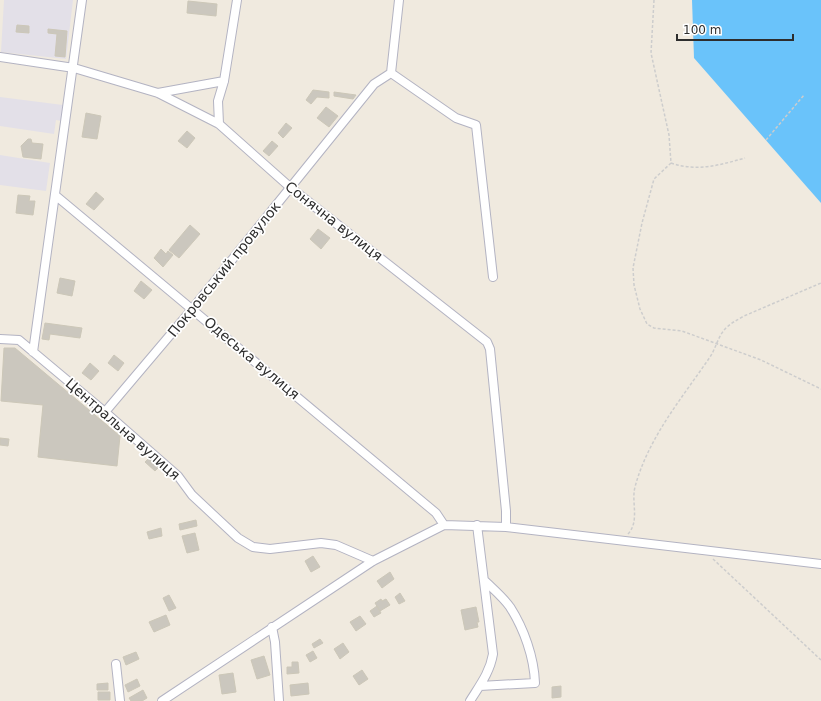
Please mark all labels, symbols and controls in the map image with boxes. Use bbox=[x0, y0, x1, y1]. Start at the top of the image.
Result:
scale bar bbox=[677, 16, 793, 42]
text: 100 m bbox=[683, 23, 721, 37]
street label: Сонячна вулиця bbox=[282, 178, 386, 264]
street label: Покровський провулок bbox=[164, 198, 284, 340]
street label: Одеська вулиця bbox=[201, 314, 303, 402]
street label: Центральна вулиця bbox=[63, 375, 183, 483]

